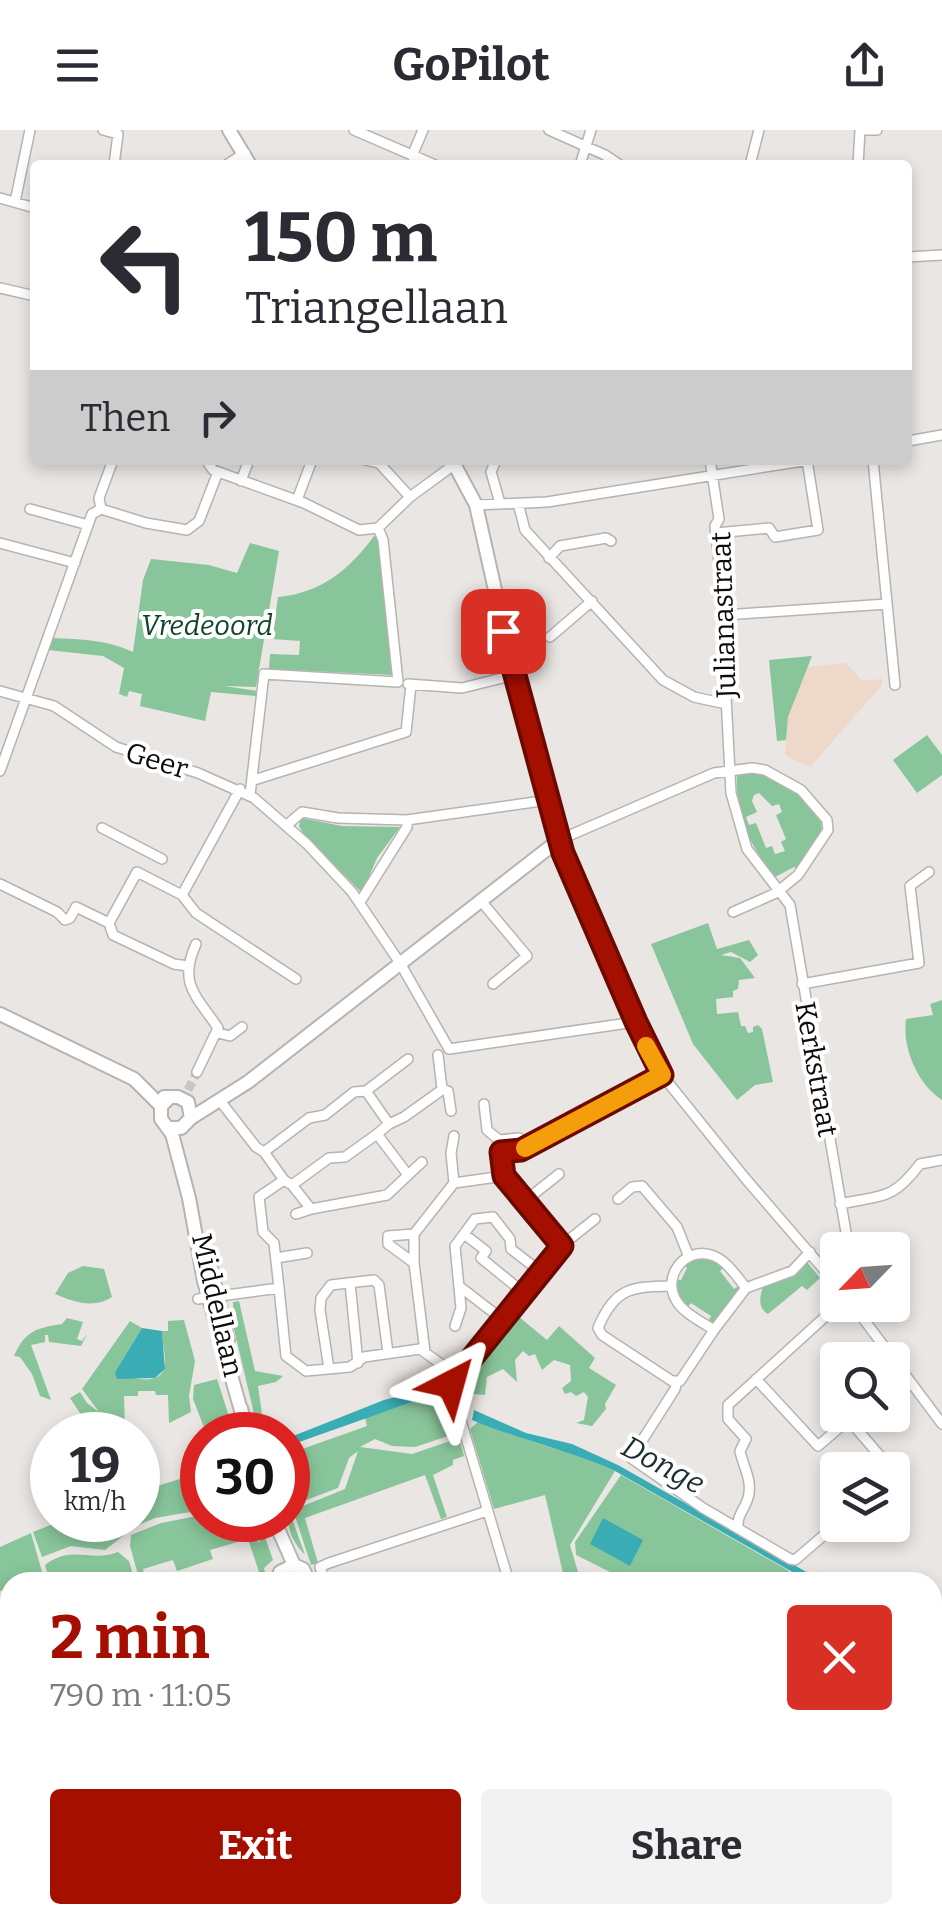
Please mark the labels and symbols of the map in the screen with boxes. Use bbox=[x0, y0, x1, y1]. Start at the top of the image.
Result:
street label: Julianastraat bbox=[704, 531, 743, 700]
pin bbox=[461, 589, 546, 674]
park label: Vredeoord bbox=[141, 609, 273, 642]
street label: Geer bbox=[122, 735, 192, 786]
street label: Kerkstraat bbox=[788, 999, 845, 1139]
street label: Middellaan bbox=[185, 1230, 250, 1380]
north arrow bbox=[820, 1232, 910, 1322]
position arrow bbox=[399, 1332, 503, 1436]
speed limit sign: 30 bbox=[180, 1412, 310, 1542]
water label: Donge bbox=[616, 1428, 710, 1502]

